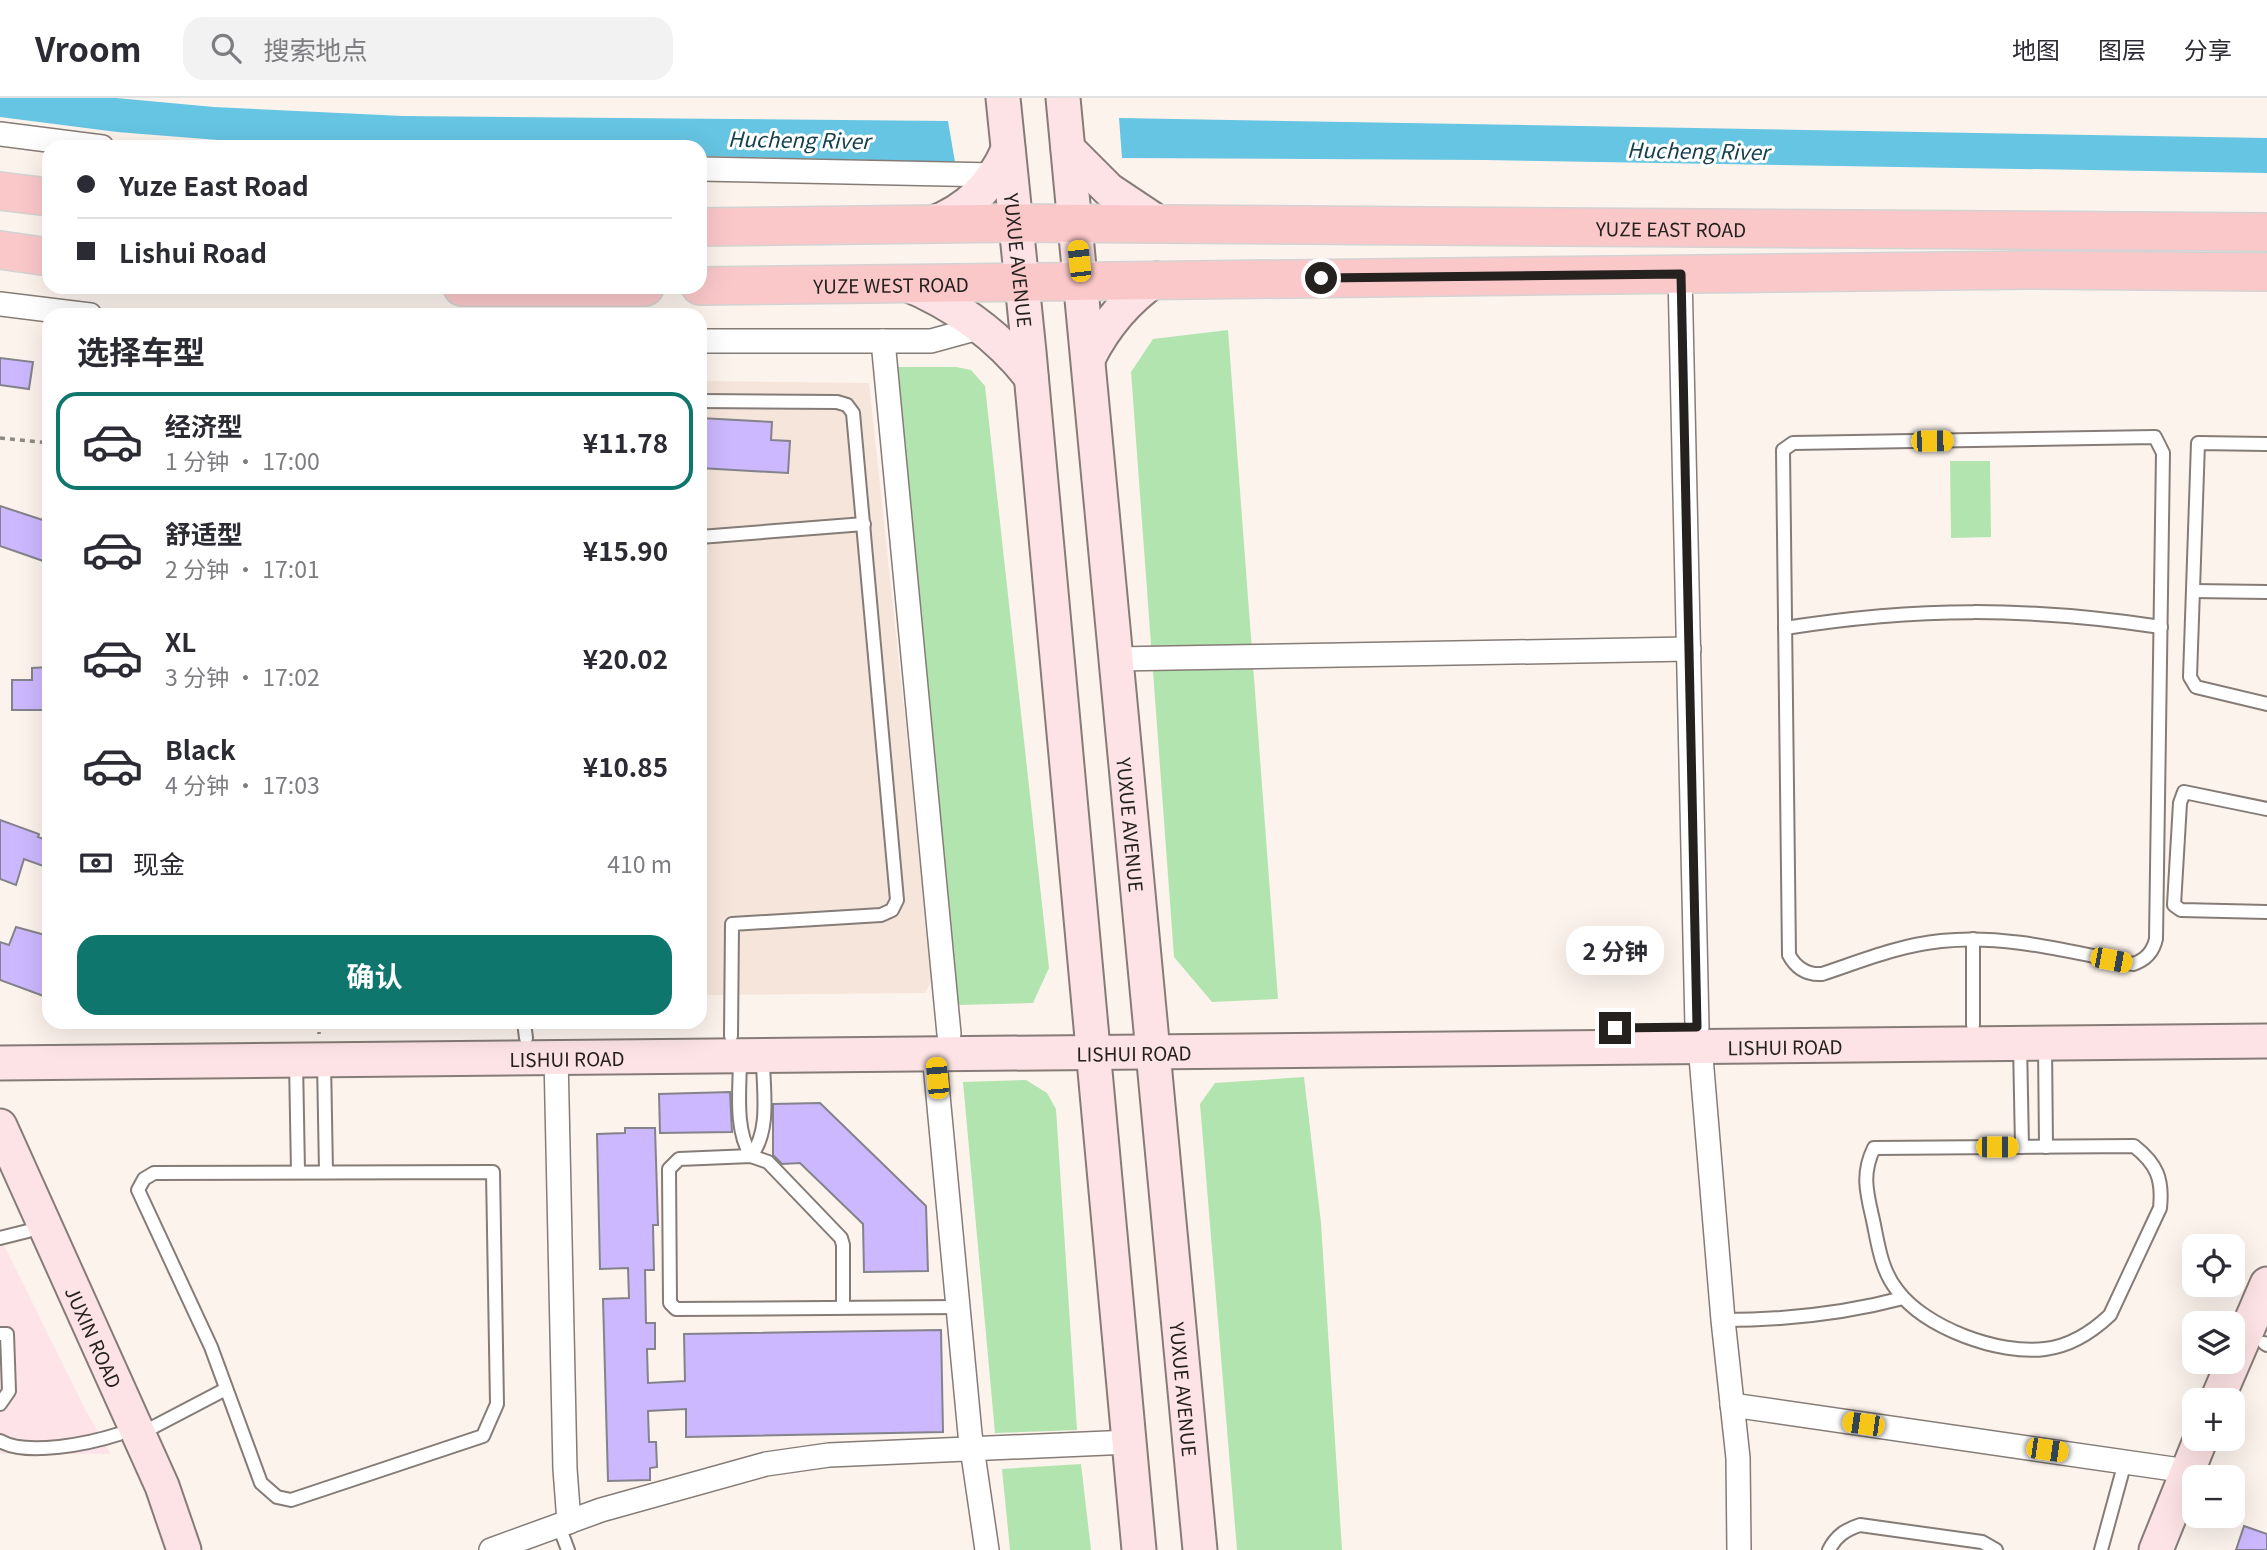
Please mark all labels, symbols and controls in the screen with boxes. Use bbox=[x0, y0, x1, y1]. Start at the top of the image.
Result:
search box bbox=[183, 17, 673, 80]
text: Vroom bbox=[35, 24, 141, 72]
icon: search bbox=[207, 29, 245, 67]
text: 搜索地点 bbox=[263, 30, 368, 67]
text: 地图 bbox=[2012, 31, 2060, 66]
text: 图层 bbox=[2098, 31, 2146, 66]
text: 分享 bbox=[2184, 31, 2232, 66]
water label: Hucheng River bbox=[728, 123, 874, 155]
water label: Hucheng River bbox=[1627, 134, 1773, 166]
text: Yuze East Road bbox=[119, 166, 309, 203]
street label: YUXUE AVENUE bbox=[999, 191, 1040, 329]
street label: YUZE EAST ROAD bbox=[1595, 214, 1746, 242]
text: Lishui Road bbox=[119, 233, 267, 270]
car bbox=[1067, 239, 1092, 283]
route start bbox=[1305, 262, 1337, 294]
street label: YUZE WEST ROAD bbox=[812, 269, 969, 298]
text: 选择车型 bbox=[77, 327, 205, 373]
text: 经济型 bbox=[165, 406, 243, 443]
icon: car bbox=[81, 410, 144, 473]
text: ¥11.78 bbox=[583, 423, 668, 460]
car bbox=[1911, 430, 1954, 452]
text: 1 分钟 · 17:00 bbox=[165, 443, 320, 477]
text: 舒适型 bbox=[165, 514, 243, 551]
icon: car bbox=[81, 518, 144, 581]
text: ¥15.90 bbox=[583, 531, 668, 568]
text: 2 分钟 · 17:01 bbox=[165, 551, 320, 585]
text: XL bbox=[165, 622, 196, 659]
icon: car bbox=[81, 626, 144, 689]
text: ¥20.02 bbox=[583, 639, 668, 676]
text: 3 分钟 · 17:02 bbox=[165, 659, 320, 693]
text: Black bbox=[165, 730, 236, 767]
icon: car bbox=[81, 734, 144, 797]
text: ¥10.85 bbox=[583, 747, 668, 784]
street label: YUXUE AVENUE bbox=[1112, 755, 1151, 893]
text: 4 分钟 · 17:03 bbox=[165, 767, 320, 801]
icon: cash bbox=[77, 844, 115, 882]
text: 现金 bbox=[133, 844, 185, 881]
text: 410 m bbox=[607, 846, 672, 880]
callout: 2 分钟 bbox=[1566, 926, 1664, 976]
text: 2 分钟 bbox=[1583, 933, 1647, 967]
button: 确认 bbox=[77, 935, 672, 1015]
car bbox=[2089, 946, 2134, 974]
route end bbox=[1599, 1012, 1631, 1044]
street label: LISHUI ROAD bbox=[1727, 1032, 1843, 1060]
street label: LISHUI ROAD bbox=[1076, 1038, 1192, 1066]
street label: LISHUI ROAD bbox=[509, 1043, 625, 1072]
car bbox=[925, 1056, 950, 1100]
car bbox=[1977, 1137, 2019, 1158]
map controls bbox=[2182, 1234, 2245, 1528]
button: locate bbox=[2182, 1234, 2245, 1297]
street label: JUXIN ROAD bbox=[60, 1282, 129, 1392]
button: layers bbox=[2182, 1311, 2245, 1374]
street label: YUXUE AVENUE bbox=[1165, 1320, 1205, 1458]
button: + bbox=[2182, 1388, 2245, 1451]
car bbox=[1841, 1411, 1886, 1437]
car bbox=[2025, 1437, 2070, 1463]
button: − bbox=[2182, 1465, 2245, 1528]

